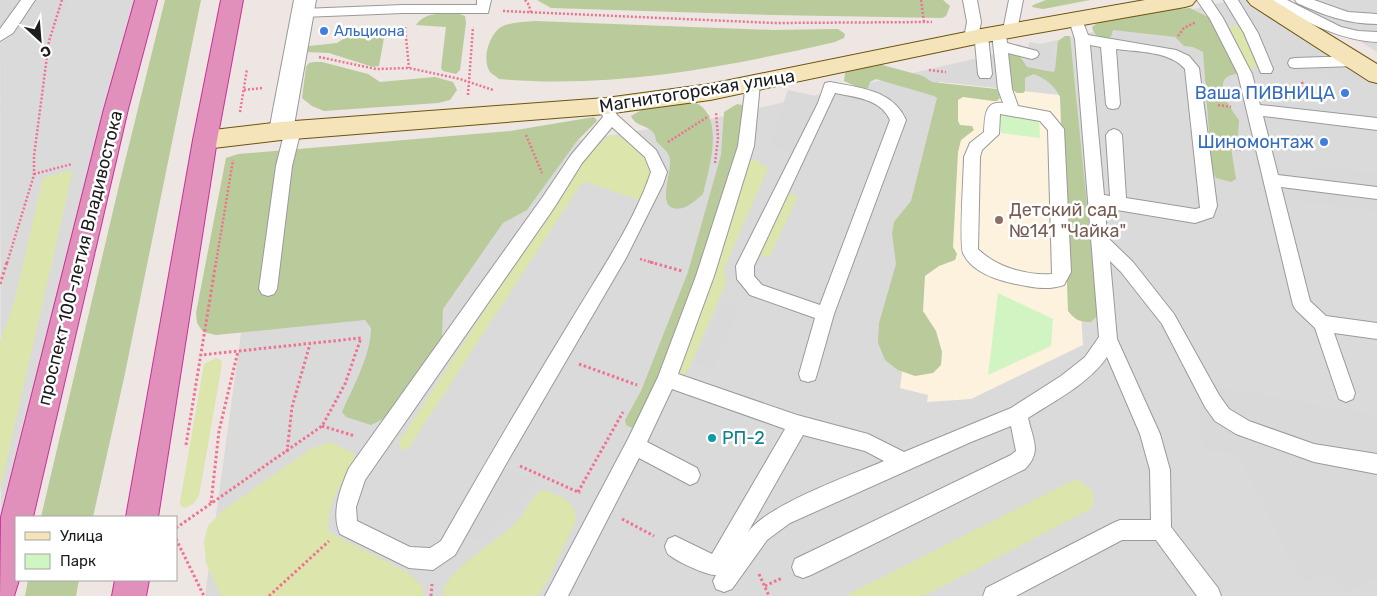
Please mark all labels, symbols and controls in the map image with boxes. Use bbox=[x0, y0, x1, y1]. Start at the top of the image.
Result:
north arrow bbox=[15, 15, 65, 65]
place label: Альциона bbox=[334, 22, 405, 40]
marker: Альциона bbox=[318, 25, 330, 37]
text: С bbox=[37, 41, 54, 61]
street label: Магнитогорская улица bbox=[598, 65, 796, 117]
place label: Ваша ПИВНИЦА bbox=[1195, 82, 1335, 104]
marker: Ваша ПИВНИЦА bbox=[1339, 87, 1351, 99]
street label: проспект 100-летия Владивостока bbox=[33, 108, 127, 408]
place label: Шиномонтаж bbox=[1197, 131, 1314, 153]
marker: Шиномонтаж bbox=[1318, 136, 1330, 148]
place label: Детский сад №141 "Чайка" bbox=[1009, 199, 1126, 242]
marker: Детский сад №141 "Чайка" bbox=[993, 214, 1005, 226]
place label: РП-2 bbox=[722, 427, 765, 449]
marker: РП-2 bbox=[706, 432, 718, 444]
legend bbox=[15, 516, 178, 581]
text: Улица bbox=[60, 527, 103, 545]
text: Парк bbox=[60, 552, 96, 570]

